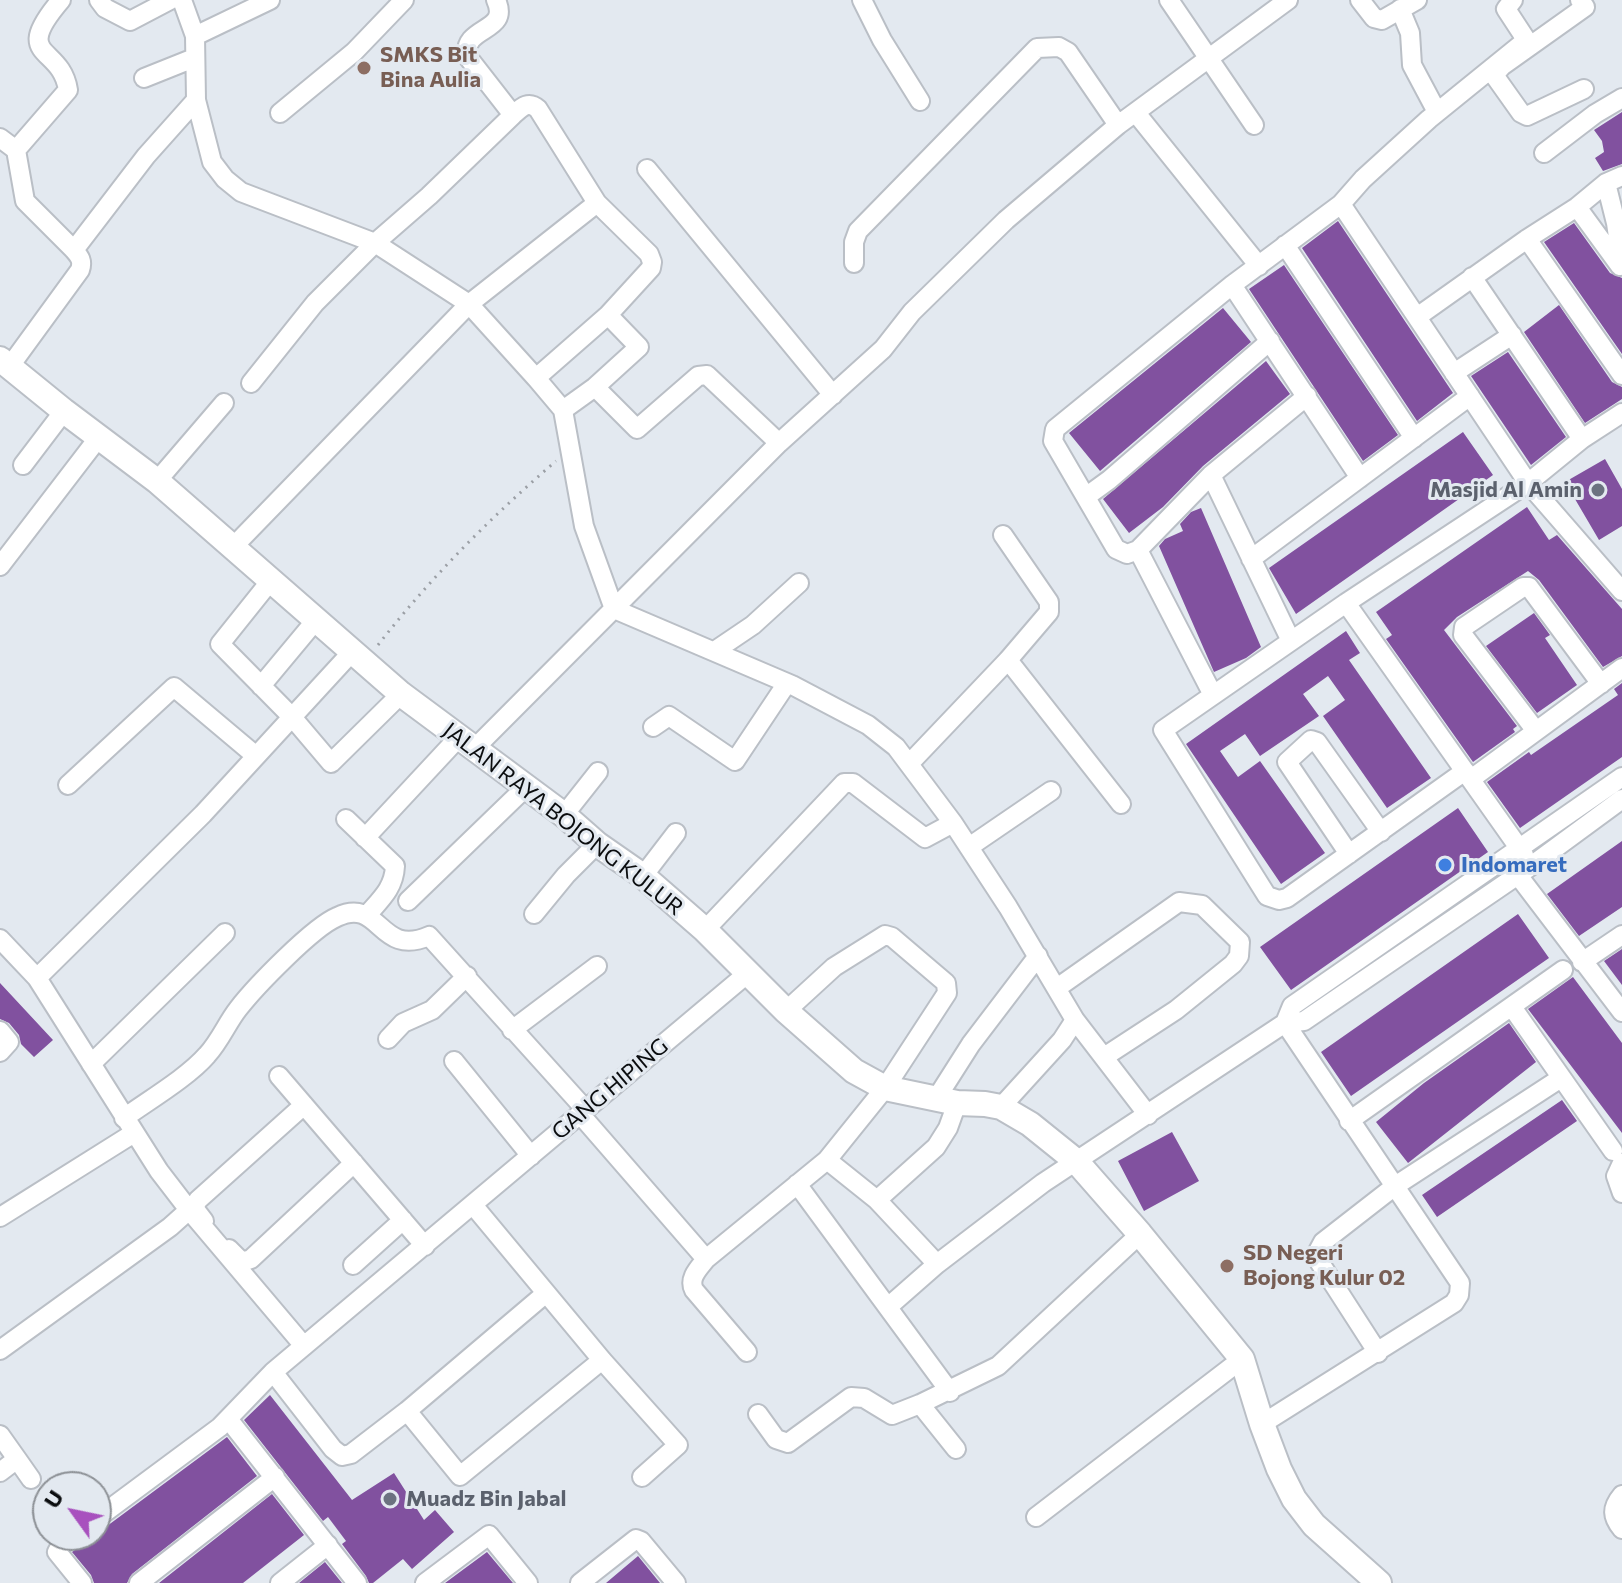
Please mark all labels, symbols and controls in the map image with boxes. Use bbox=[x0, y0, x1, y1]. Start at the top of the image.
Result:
place label: SMKS Bit Bina Aulia bbox=[380, 42, 481, 94]
marker: SMKS Bit Bina Aulia bbox=[355, 59, 373, 77]
place label: Masjid Al Amin bbox=[1430, 477, 1582, 503]
marker: Masjid Al Amin bbox=[1589, 481, 1607, 499]
street label: JALAN RAYA BOJONG KULUR bbox=[438, 717, 688, 921]
place label: Indomaret bbox=[1461, 852, 1567, 878]
marker: Indomaret bbox=[1436, 856, 1454, 874]
street label: GANG HIPING bbox=[547, 1033, 673, 1145]
place label: SD Negeri Bojong Kulur 02 bbox=[1243, 1240, 1405, 1292]
marker: SD Negeri Bojong Kulur 02 bbox=[1218, 1257, 1236, 1275]
north arrow bbox=[32, 1471, 112, 1551]
text: U bbox=[37, 1485, 69, 1513]
place label: Muadz Bin Jabal bbox=[406, 1486, 566, 1512]
marker: Muadz Bin Jabal bbox=[381, 1490, 399, 1508]

